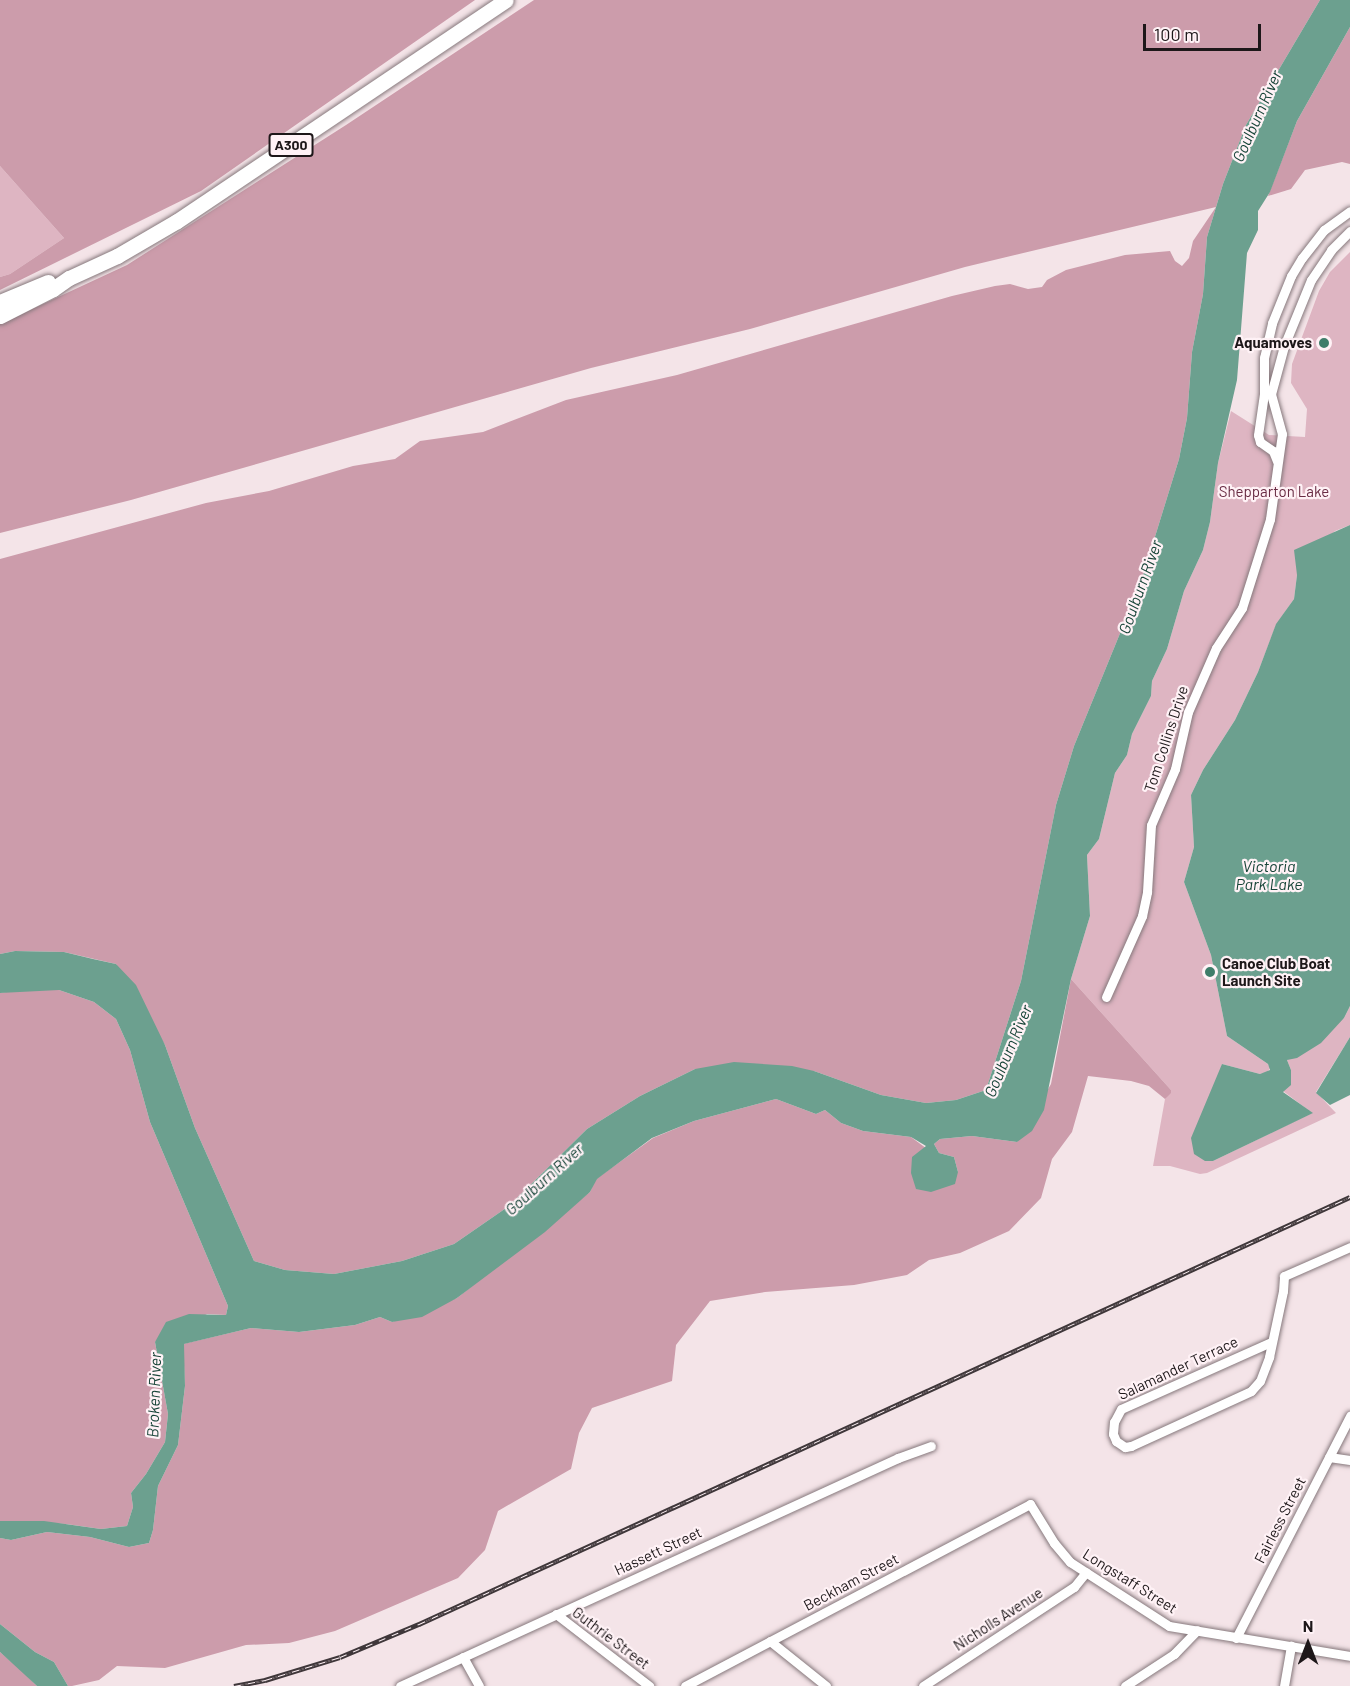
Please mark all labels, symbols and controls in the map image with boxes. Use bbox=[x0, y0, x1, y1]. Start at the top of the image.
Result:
scale bar bbox=[1146, 12, 1264, 50]
text: 100 m bbox=[1154, 23, 1199, 45]
water label: Goulburn River bbox=[1228, 67, 1286, 165]
road number: A300 bbox=[268, 134, 314, 156]
place label: Aquamoves bbox=[1234, 334, 1312, 352]
marker: Aquamoves bbox=[1317, 336, 1331, 350]
park label: Shepparton Lake bbox=[1219, 483, 1329, 501]
water label: Goulburn River bbox=[1114, 538, 1166, 636]
street label: Tom Collins Drive bbox=[1140, 684, 1192, 794]
water label: Victoria Park Lake bbox=[1235, 856, 1303, 894]
place label: Canoe Club Boat Launch Site bbox=[1222, 954, 1330, 989]
marker: Canoe Club Boat Launch Site bbox=[1203, 965, 1217, 979]
water label: Goulburn River bbox=[980, 1002, 1036, 1100]
water label: Goulburn River bbox=[501, 1139, 587, 1219]
street label: Salamander Terrace bbox=[1115, 1332, 1241, 1404]
water label: Broken River bbox=[143, 1352, 165, 1438]
street label: Fairless Street bbox=[1251, 1474, 1309, 1566]
street label: Hassett Street bbox=[611, 1523, 705, 1579]
street label: Longstaff Street bbox=[1080, 1545, 1180, 1617]
street label: Beckham Street bbox=[800, 1549, 902, 1615]
street label: Nicholls Avenue bbox=[950, 1583, 1046, 1655]
street label: Guthrie Street bbox=[569, 1603, 653, 1673]
north arrow bbox=[1278, 1614, 1338, 1674]
text: N bbox=[1303, 1616, 1313, 1635]

